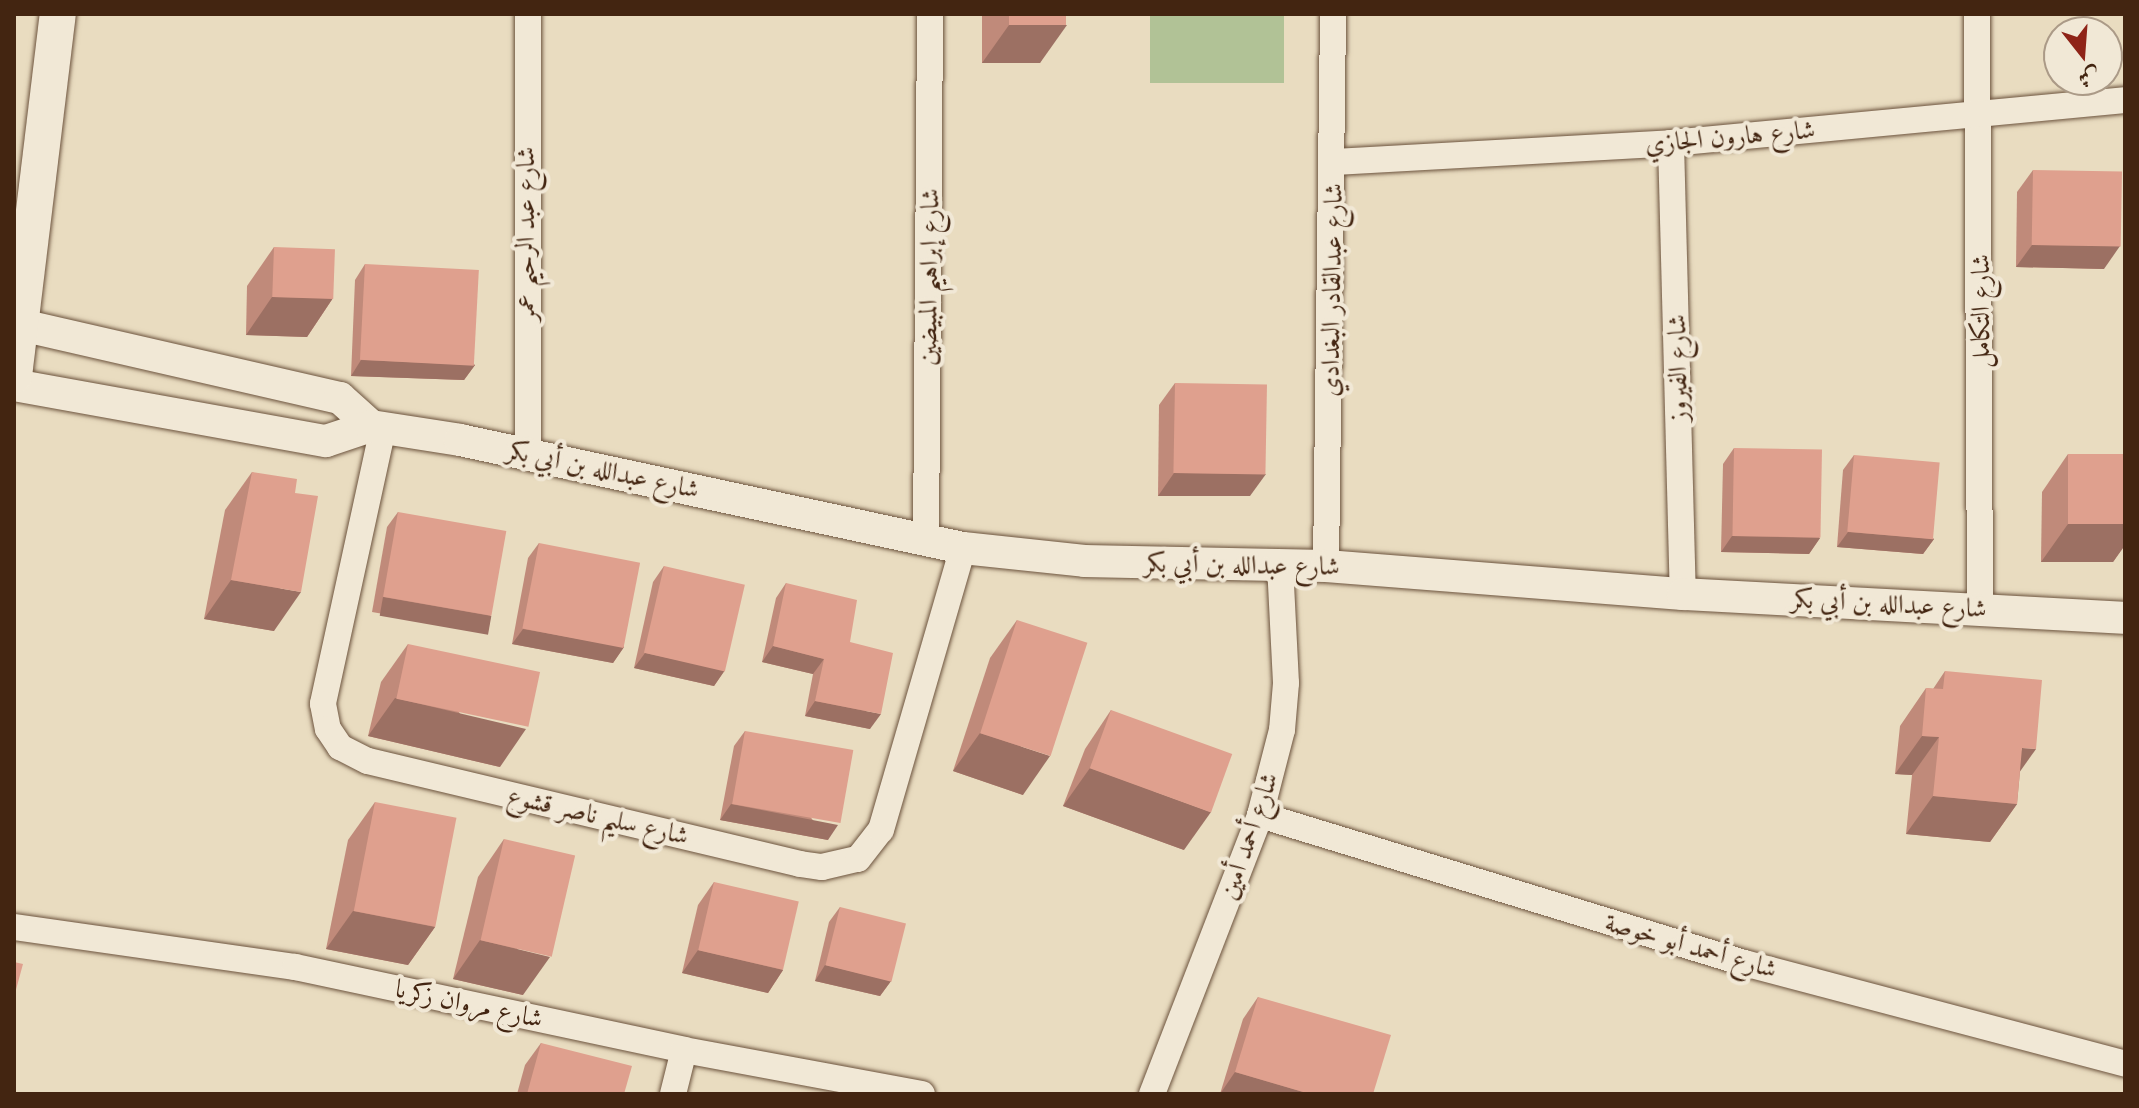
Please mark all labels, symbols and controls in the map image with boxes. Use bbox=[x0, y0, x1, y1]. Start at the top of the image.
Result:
north arrow bbox=[2043, 16, 2123, 96]
text: ش bbox=[2075, 60, 2104, 95]
street label: شارع هارون الجازي bbox=[1644, 114, 1816, 160]
street label: شارع عبد الرحيم عمر bbox=[510, 147, 542, 321]
street label: شارع عبدالقادر البغدادي bbox=[1315, 183, 1349, 397]
street label: شارع إبراهيم المبيضين bbox=[912, 188, 946, 366]
street label: شارع التكامل bbox=[1965, 254, 1997, 368]
street label: شارع الفيروز bbox=[1661, 314, 1695, 422]
street label: شارع عبدالله بن أبي بكر bbox=[504, 434, 702, 506]
street label: شارع عبدالله بن أبي بكر bbox=[1144, 548, 1340, 582]
street label: شارع عبدالله بن أبي بكر bbox=[1791, 583, 1987, 625]
street label: شارع أحمد أمين bbox=[1213, 768, 1285, 904]
street label: شارع سليم ناصر قشوع bbox=[504, 780, 692, 852]
street label: شارع أحمد أبو خوصة bbox=[1601, 907, 1781, 985]
street label: شارع مروان زكريا bbox=[392, 973, 546, 1035]

